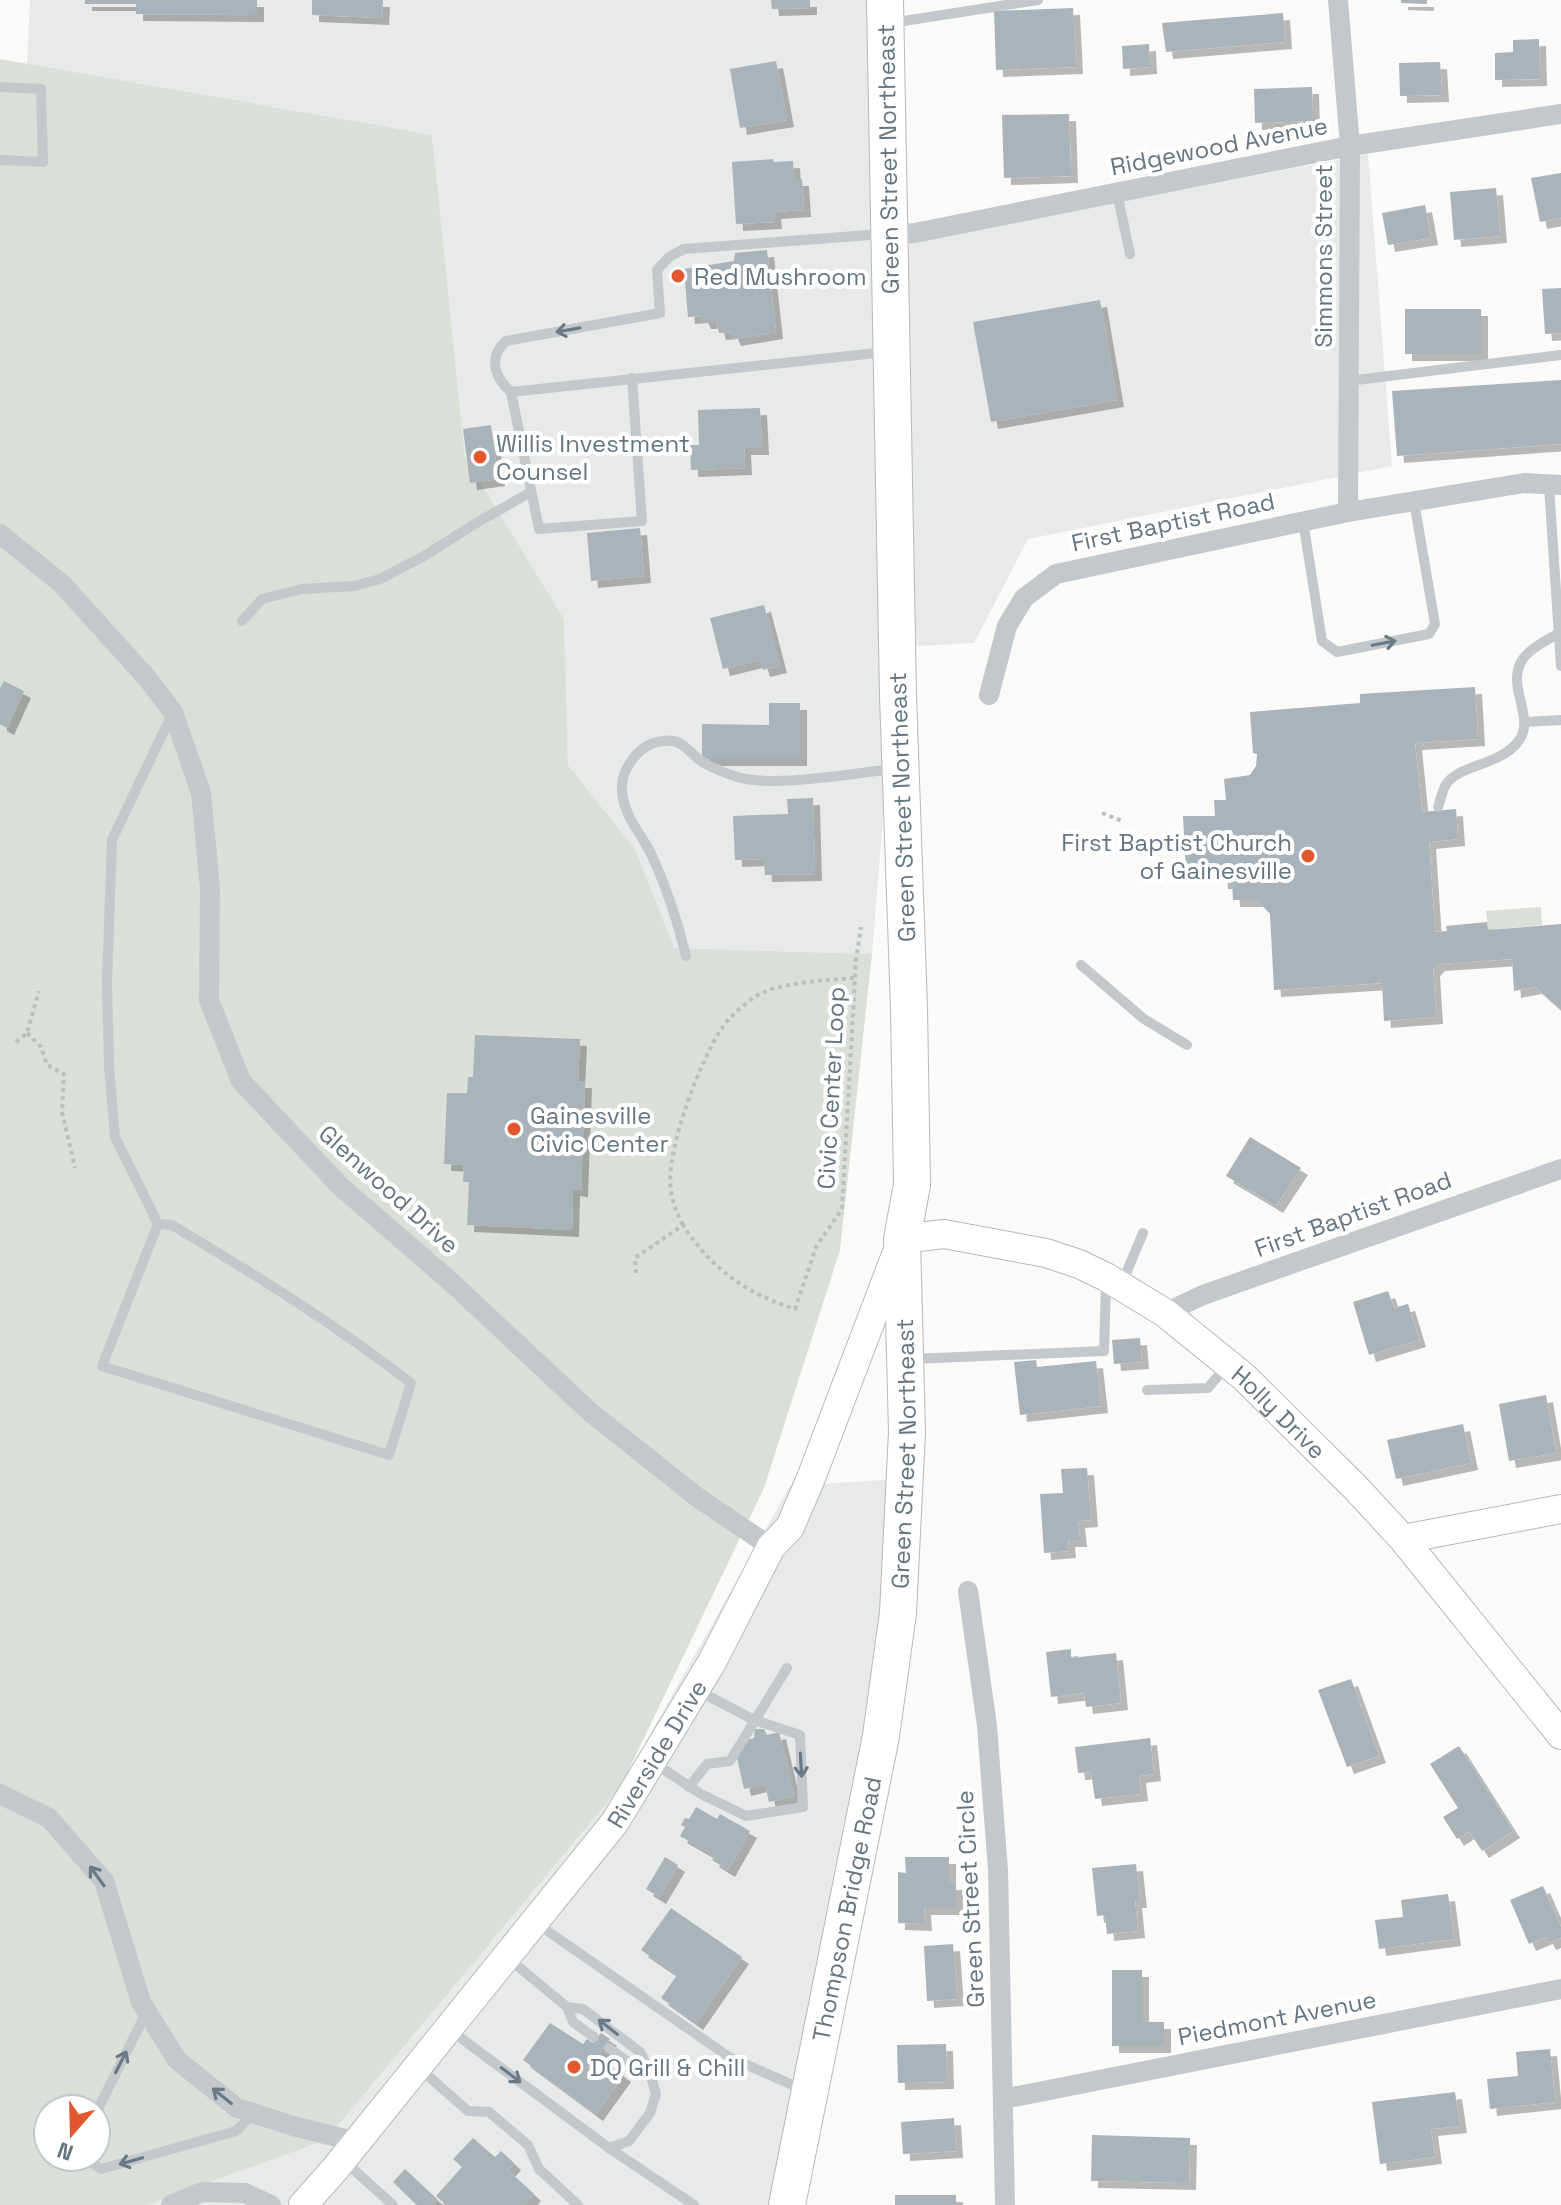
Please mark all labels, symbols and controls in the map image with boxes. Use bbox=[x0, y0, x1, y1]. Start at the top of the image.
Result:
street label: Green Street Northeast bbox=[870, 24, 906, 294]
street label: Ridgewood Avenue bbox=[1108, 110, 1330, 182]
street label: Simmons Street bbox=[1308, 164, 1339, 348]
place label: Red Mushroom bbox=[694, 261, 867, 292]
marker: Red Mushroom bbox=[669, 267, 687, 285]
one-way arrow bbox=[556, 323, 581, 338]
place label: Willis Investment Counsel bbox=[496, 428, 690, 487]
marker: Willis Investment Counsel bbox=[471, 448, 489, 466]
street label: First Baptist Road bbox=[1068, 485, 1278, 559]
one-way arrow bbox=[1370, 635, 1396, 650]
street label: Green Street Northeast bbox=[882, 671, 922, 943]
place label: First Baptist Church of Gainesville bbox=[1061, 827, 1292, 886]
marker: First Baptist Church of Gainesville bbox=[1299, 847, 1317, 865]
street label: Civic Center Loop bbox=[810, 986, 852, 1190]
place label: Gainesville Civic Center bbox=[530, 1100, 668, 1159]
street label: Glenwood Drive bbox=[312, 1118, 466, 1260]
marker: Gainesville Civic Center bbox=[505, 1120, 523, 1138]
street label: First Baptist Road bbox=[1250, 1164, 1456, 1264]
street label: Green Street Northeast bbox=[884, 1318, 923, 1589]
street label: Holly Drive bbox=[1226, 1358, 1333, 1465]
street label: Riverside Drive bbox=[600, 1674, 713, 1834]
one-way arrow bbox=[794, 1751, 809, 1778]
street label: Thompson Bridge Road bbox=[805, 1774, 888, 2044]
street label: Green Street Circle bbox=[949, 1790, 991, 2008]
one-way arrow bbox=[89, 1865, 105, 1887]
street label: Piedmont Avenue bbox=[1175, 1984, 1379, 2052]
one-way arrow bbox=[598, 2019, 619, 2036]
one-way arrow bbox=[115, 2051, 130, 2074]
place label: DQ Grill & Chill bbox=[590, 2052, 745, 2083]
marker: DQ Grill & Chill bbox=[565, 2058, 583, 2076]
one-way arrow bbox=[499, 2067, 521, 2084]
one-way arrow bbox=[212, 2087, 233, 2104]
north arrow bbox=[32, 2093, 112, 2173]
text: N bbox=[53, 2136, 77, 2167]
one-way arrow bbox=[119, 2154, 145, 2169]

